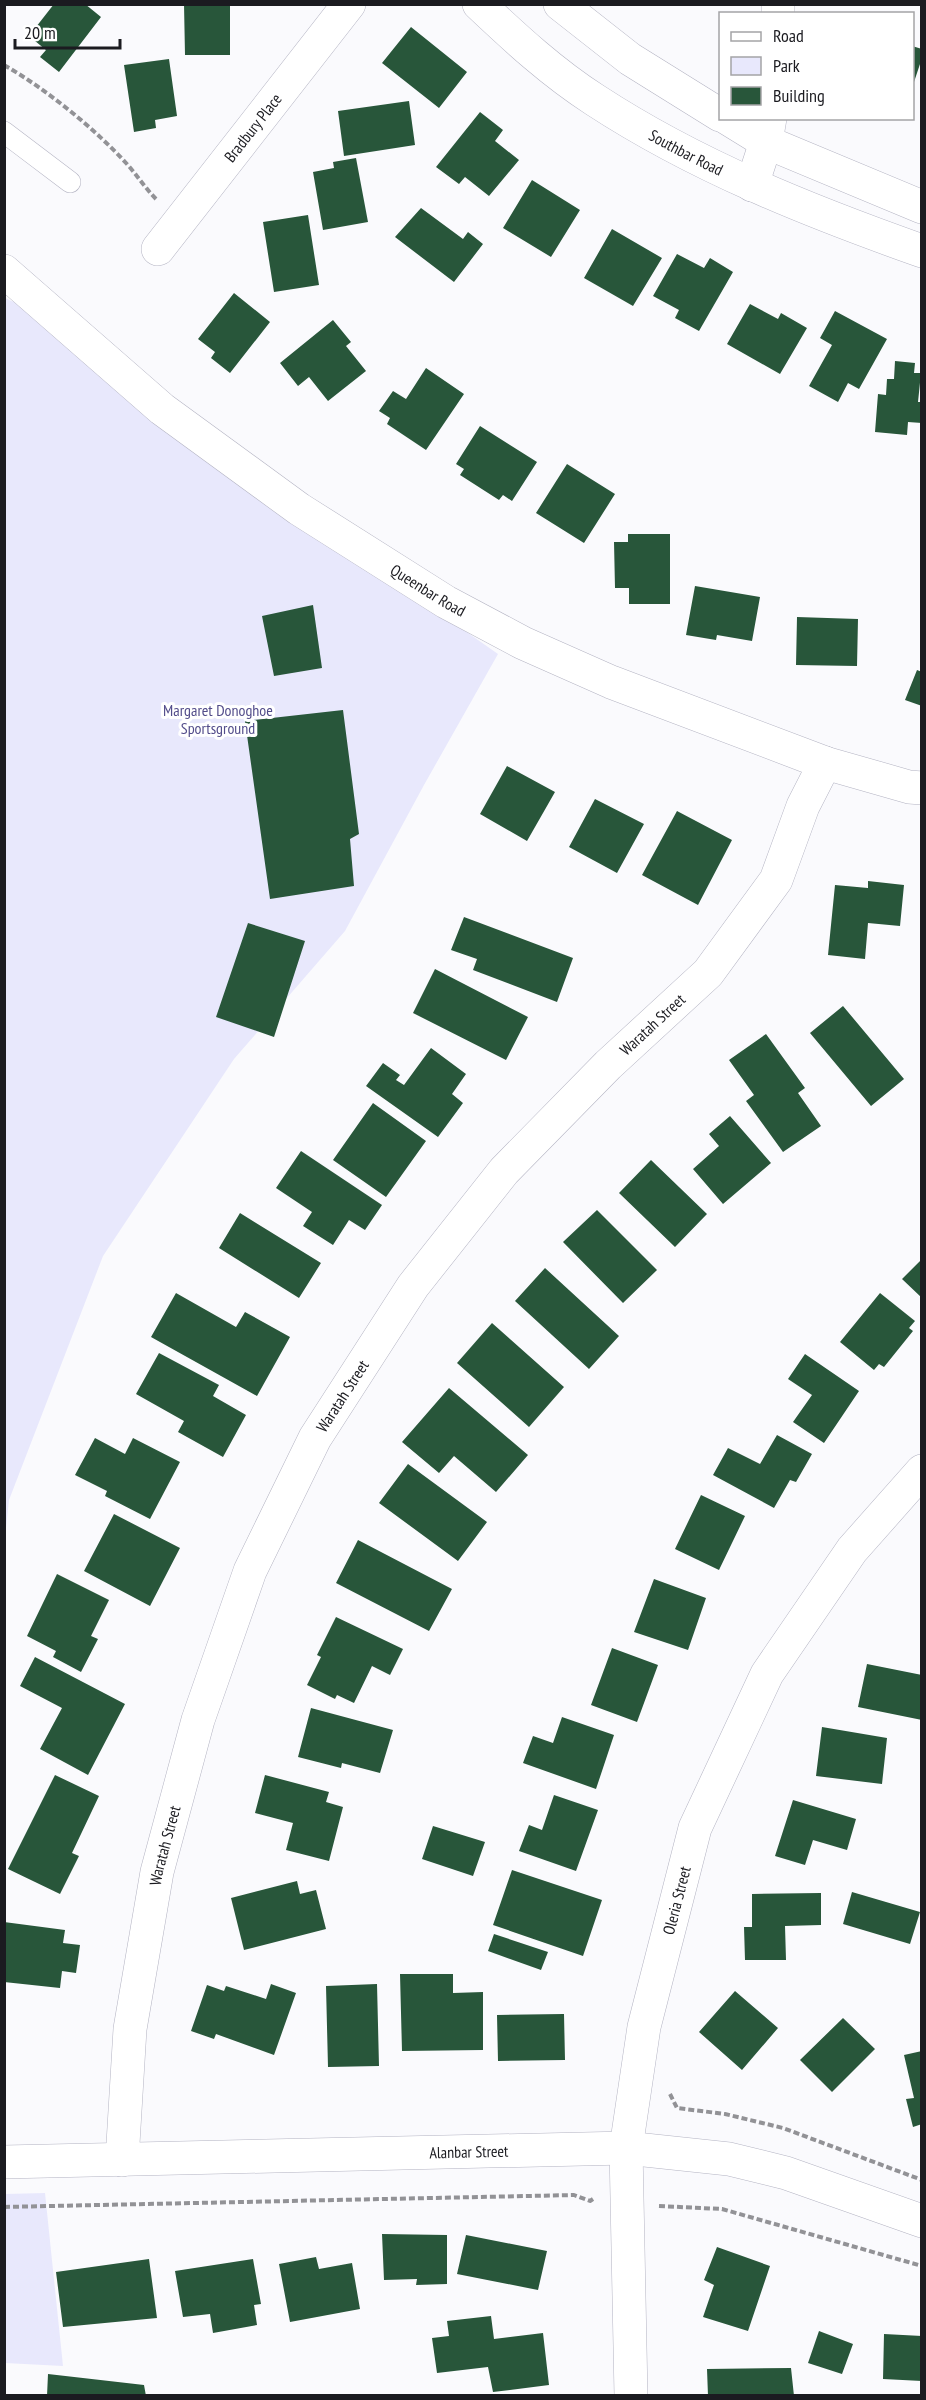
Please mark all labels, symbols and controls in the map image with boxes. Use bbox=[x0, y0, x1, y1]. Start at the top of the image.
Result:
scale bar bbox=[15, 12, 120, 50]
legend bbox=[719, 12, 914, 120]
text: 20 m bbox=[24, 21, 56, 44]
text: Road bbox=[773, 24, 804, 47]
text: Park bbox=[773, 54, 800, 77]
text: Building bbox=[773, 84, 825, 107]
street label: Bradbury Place bbox=[220, 89, 286, 166]
street label: Southbar Road bbox=[646, 125, 727, 180]
street label: Queenbar Road bbox=[387, 560, 469, 621]
park label: Margaret Donoghoe Sportsground bbox=[163, 700, 273, 738]
street label: Waratah Street bbox=[615, 989, 690, 1059]
street label: Waratah Street bbox=[312, 1356, 373, 1436]
street label: Waratah Street bbox=[145, 1803, 185, 1887]
street label: Oleria Street bbox=[658, 1864, 695, 1937]
street label: Alanbar Street bbox=[429, 2141, 509, 2162]

